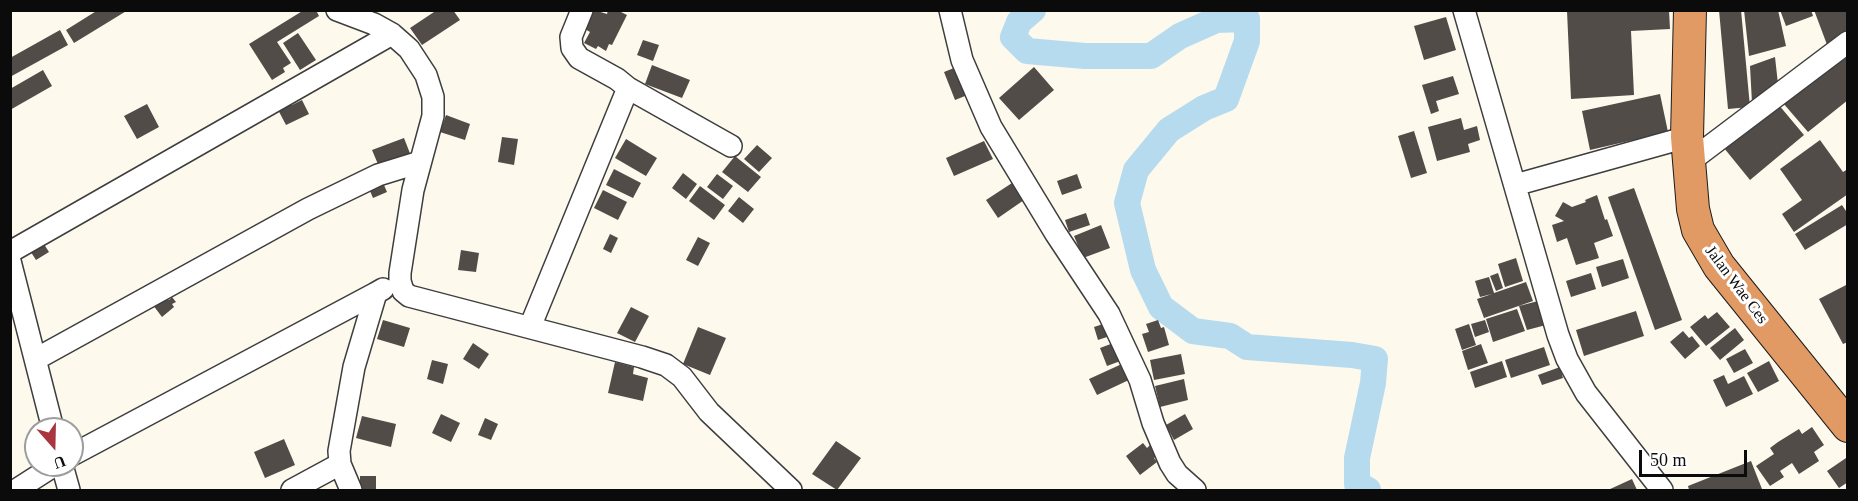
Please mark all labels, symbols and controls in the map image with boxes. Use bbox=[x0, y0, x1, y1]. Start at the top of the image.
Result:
street label: Jalan Wae Ces bbox=[1700, 242, 1772, 328]
north arrow bbox=[24, 417, 84, 477]
scale bar bbox=[1642, 438, 1750, 476]
text: 50 m bbox=[1650, 450, 1687, 470]
text: U bbox=[51, 453, 68, 472]

